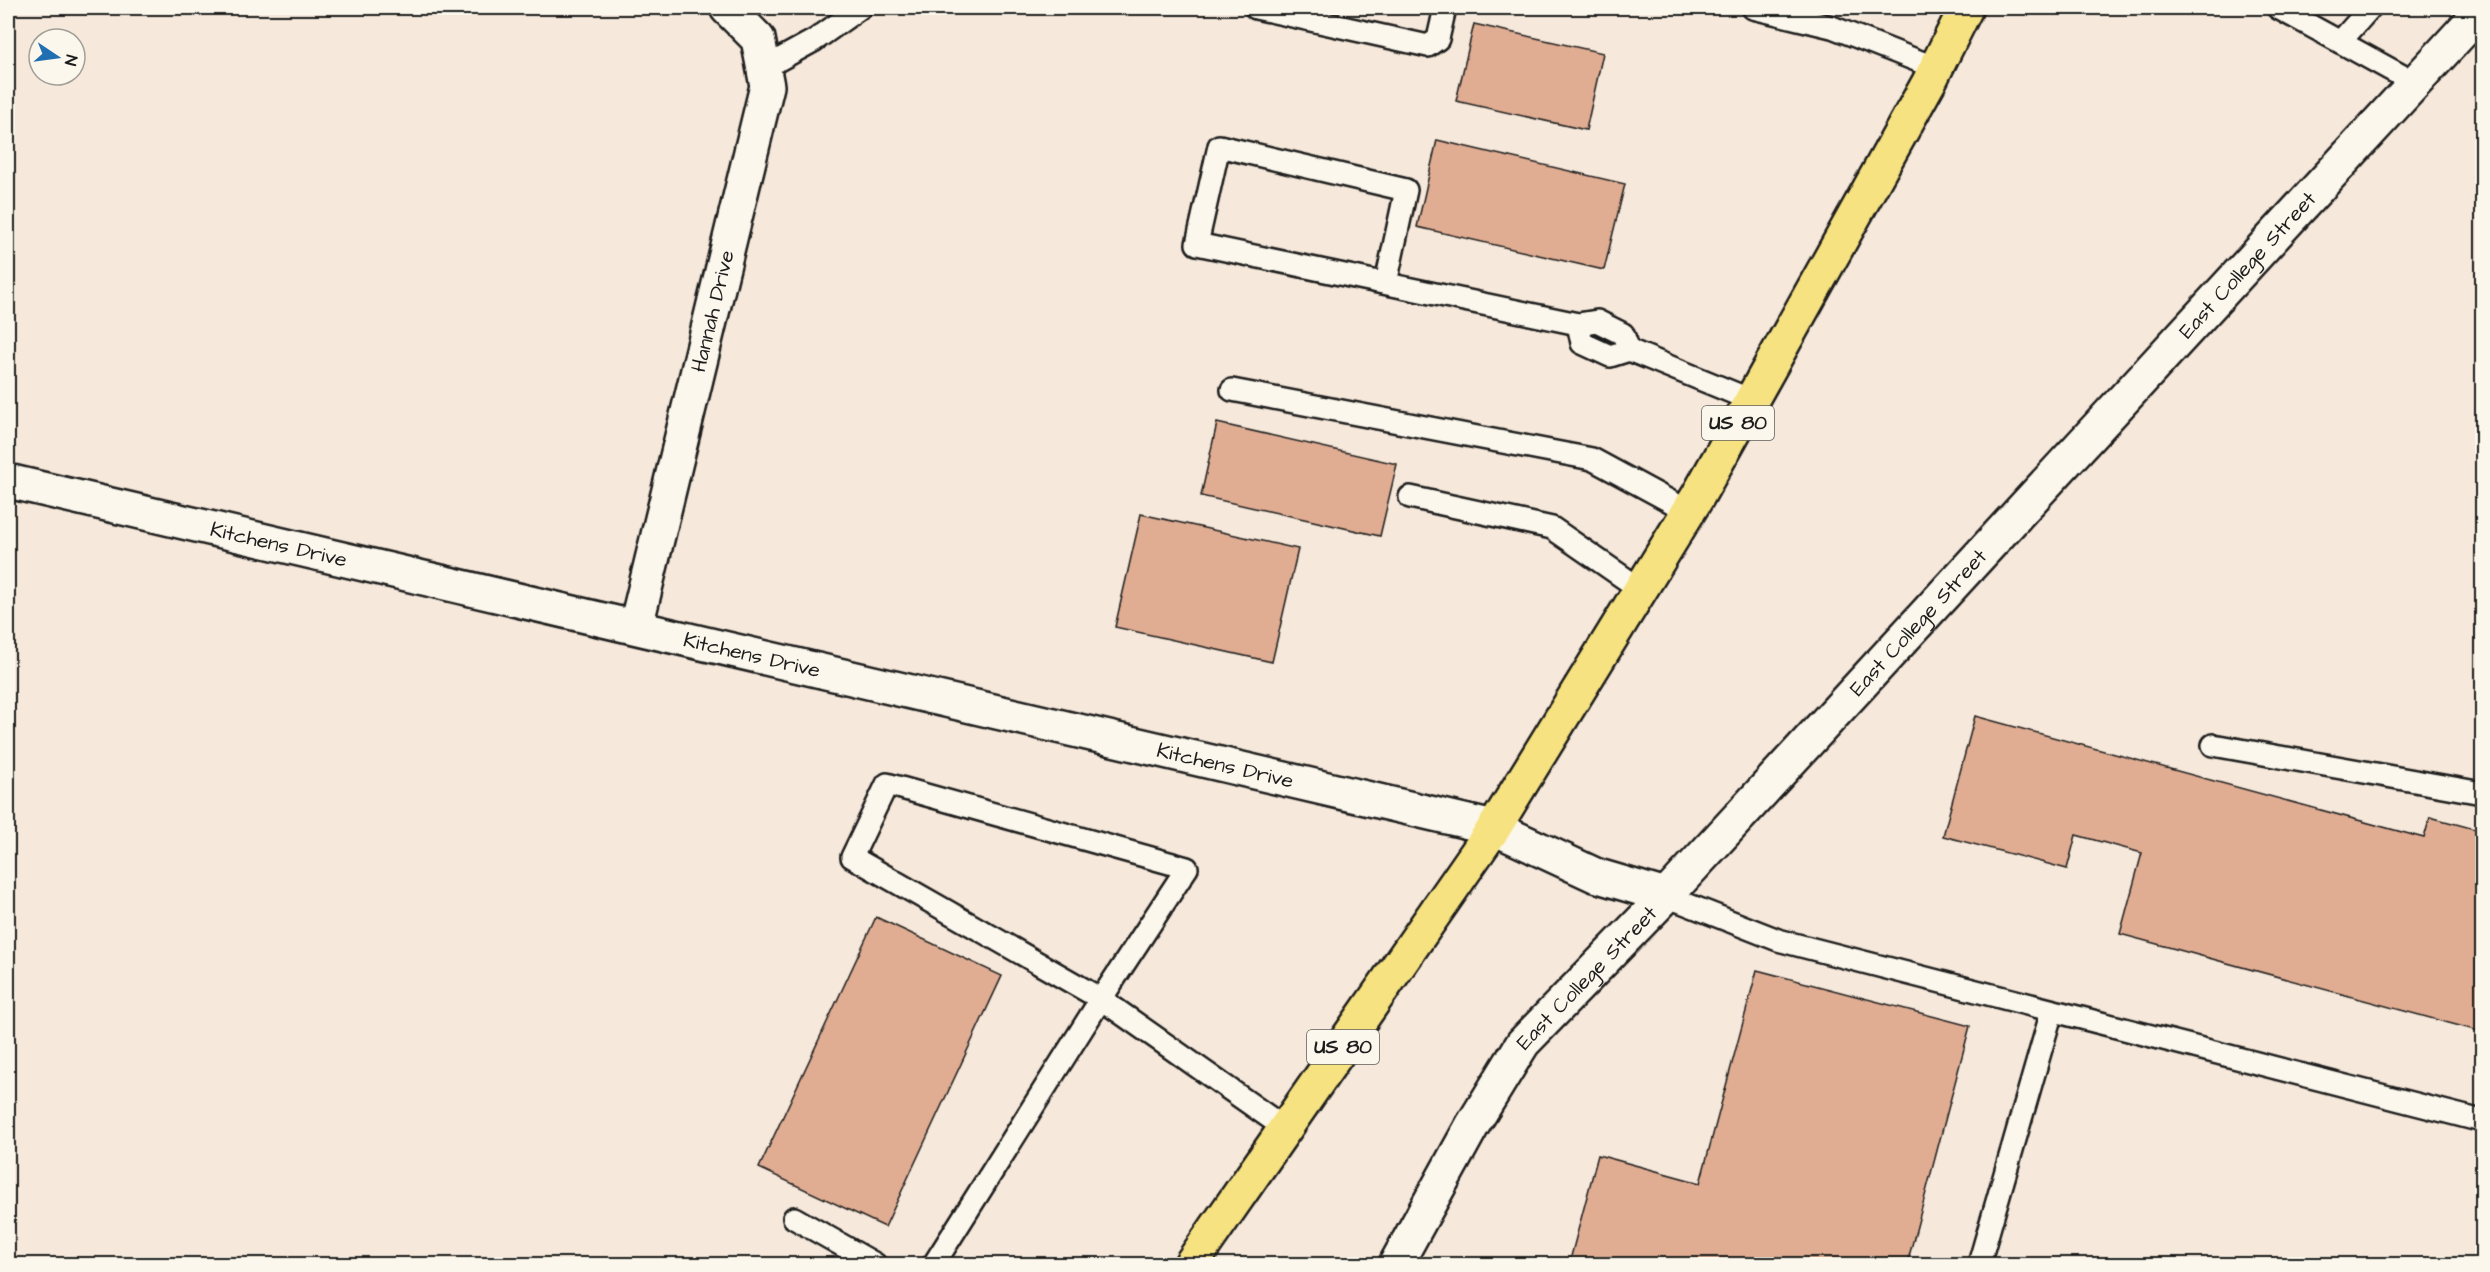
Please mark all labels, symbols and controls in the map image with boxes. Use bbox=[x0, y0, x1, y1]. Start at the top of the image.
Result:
north arrow bbox=[27, 27, 87, 87]
text: N bbox=[59, 53, 82, 68]
street label: East College Street bbox=[2172, 185, 2323, 345]
street label: Hannah Drive bbox=[684, 247, 741, 375]
road number: US 80 bbox=[1702, 406, 1774, 440]
street label: Kitchens Drive bbox=[207, 514, 350, 574]
street label: East College Street bbox=[1843, 542, 1994, 702]
street label: Kitchens Drive bbox=[681, 625, 823, 685]
street label: Kitchens Drive bbox=[1154, 735, 1297, 795]
street label: East College Street bbox=[1510, 899, 1664, 1056]
road number: US 80 bbox=[1307, 1030, 1379, 1064]

